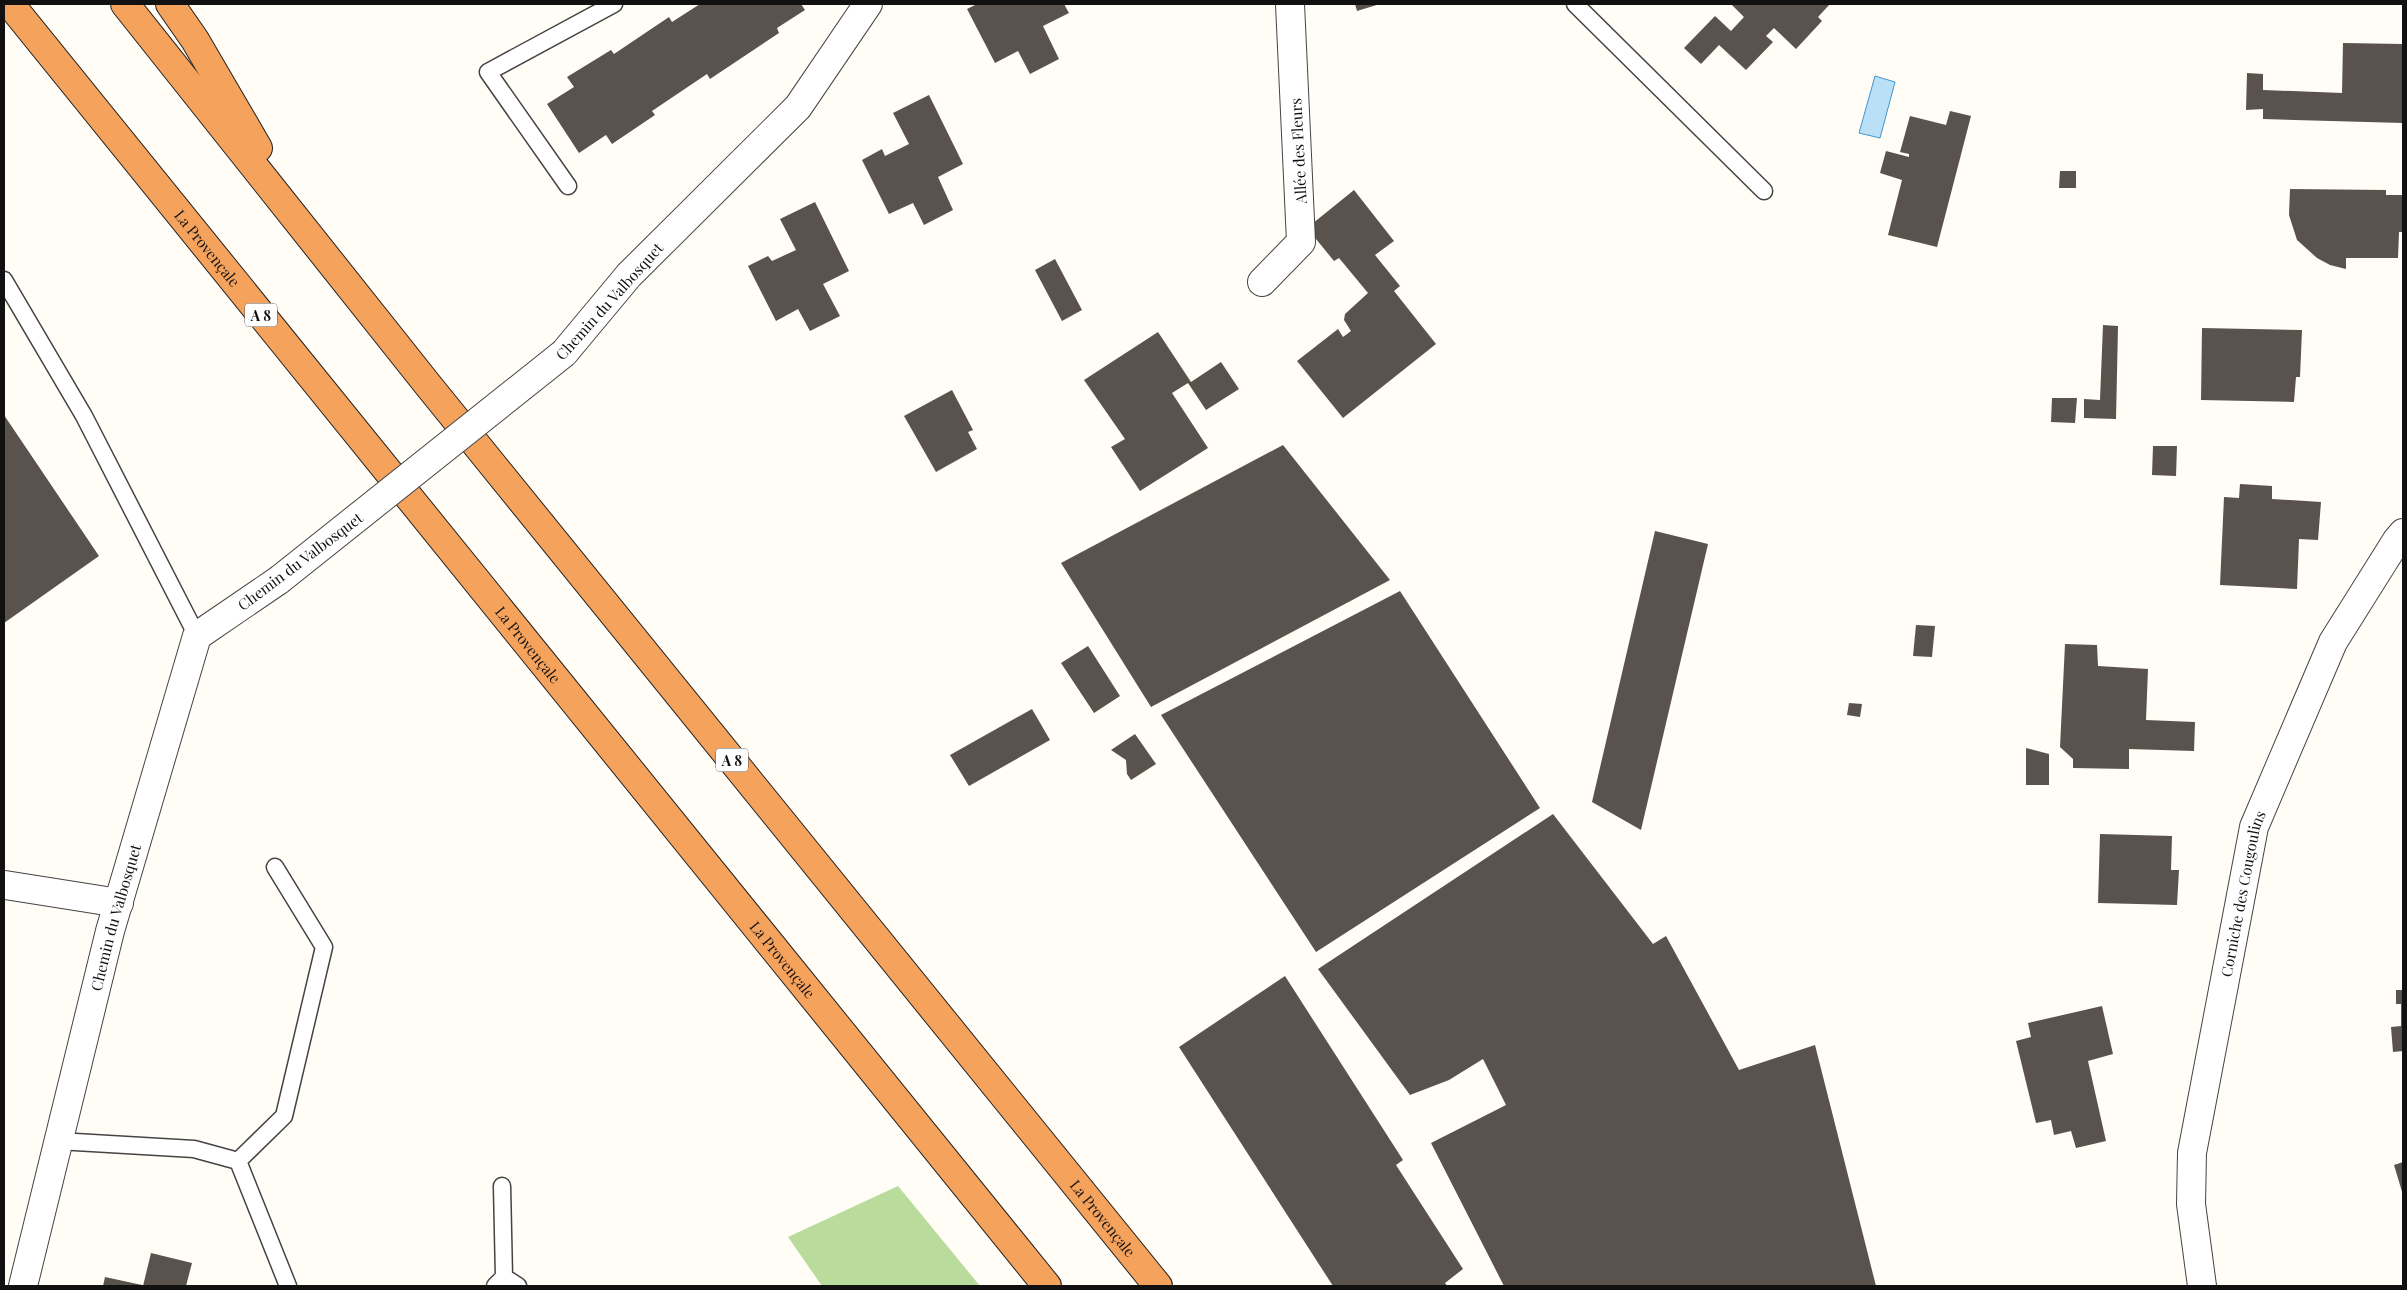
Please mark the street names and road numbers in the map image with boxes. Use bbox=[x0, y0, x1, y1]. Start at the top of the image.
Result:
street label: Allée des Fleurs bbox=[1285, 98, 1311, 205]
street label: La Provençale bbox=[170, 206, 245, 291]
street label: Chemin du Valbosquet bbox=[551, 238, 668, 364]
road number: A 8 bbox=[245, 304, 277, 326]
street label: Chemin du Valbosquet bbox=[233, 507, 367, 615]
street label: La Provençale bbox=[491, 602, 565, 687]
road number: A 8 bbox=[716, 748, 748, 772]
street label: Corniche des Cougoulins bbox=[2216, 807, 2270, 978]
street label: Chemin du Valbosquet bbox=[86, 841, 145, 993]
street label: La Provençale bbox=[746, 917, 820, 1002]
street label: La Provençale bbox=[1066, 1175, 1140, 1261]

